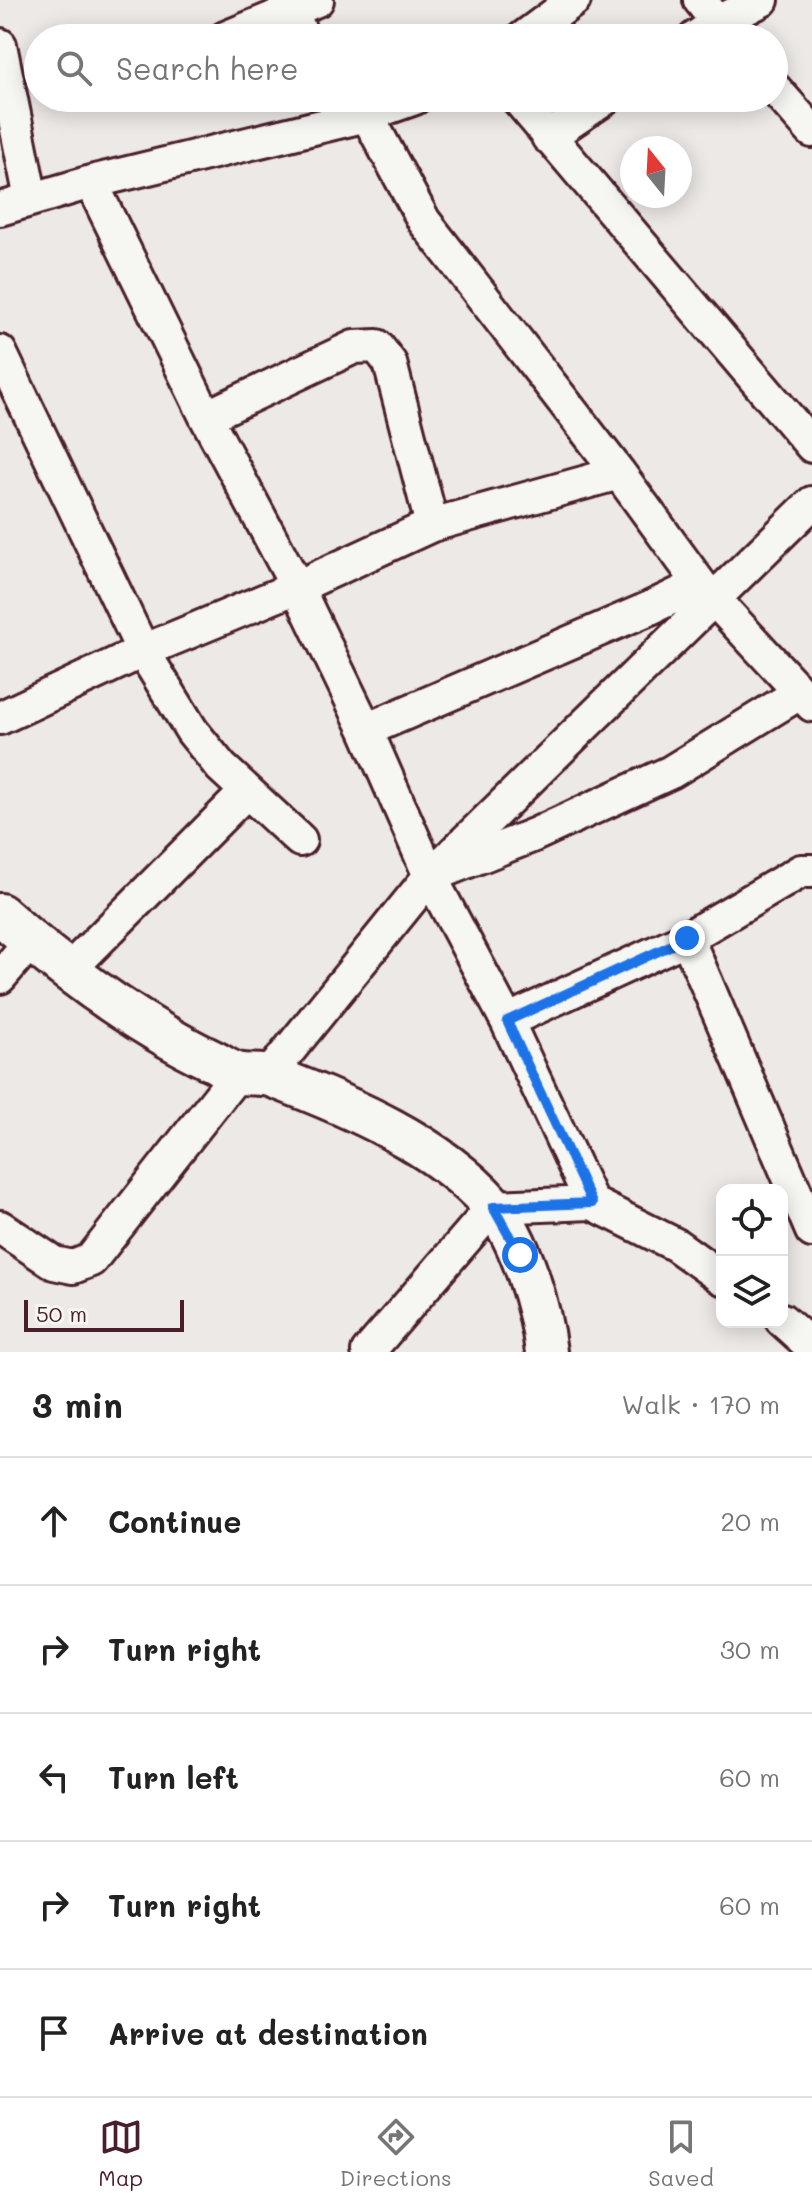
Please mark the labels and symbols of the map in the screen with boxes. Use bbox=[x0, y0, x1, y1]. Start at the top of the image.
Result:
north arrow bbox=[620, 136, 692, 208]
route end bbox=[669, 920, 705, 956]
route start bbox=[502, 1237, 538, 1273]
scale bar bbox=[24, 1296, 184, 1332]

